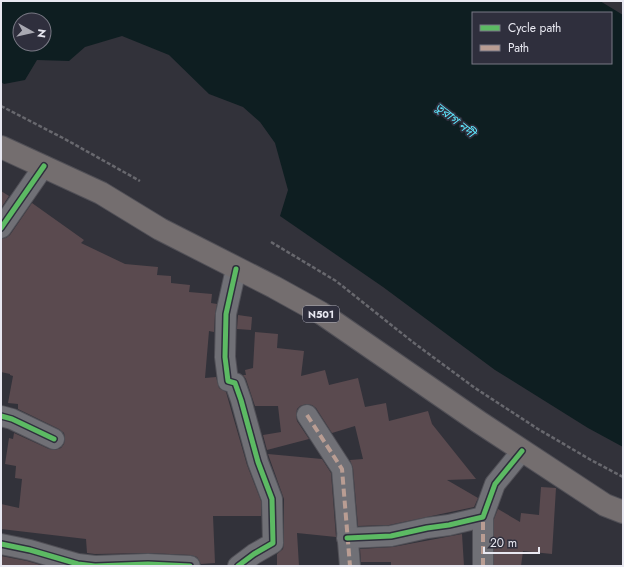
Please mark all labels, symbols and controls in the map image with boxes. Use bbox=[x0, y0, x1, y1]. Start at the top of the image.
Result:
north arrow bbox=[12, 12, 52, 52]
legend bbox=[472, 12, 612, 64]
text: Cycle path bbox=[508, 19, 561, 37]
text: N bbox=[33, 28, 50, 39]
text: Path bbox=[508, 39, 529, 57]
water label: তুরাগ নদী bbox=[431, 98, 481, 144]
road number: N501 bbox=[303, 306, 339, 322]
scale bar bbox=[484, 529, 539, 555]
text: 20 m bbox=[490, 534, 517, 552]

